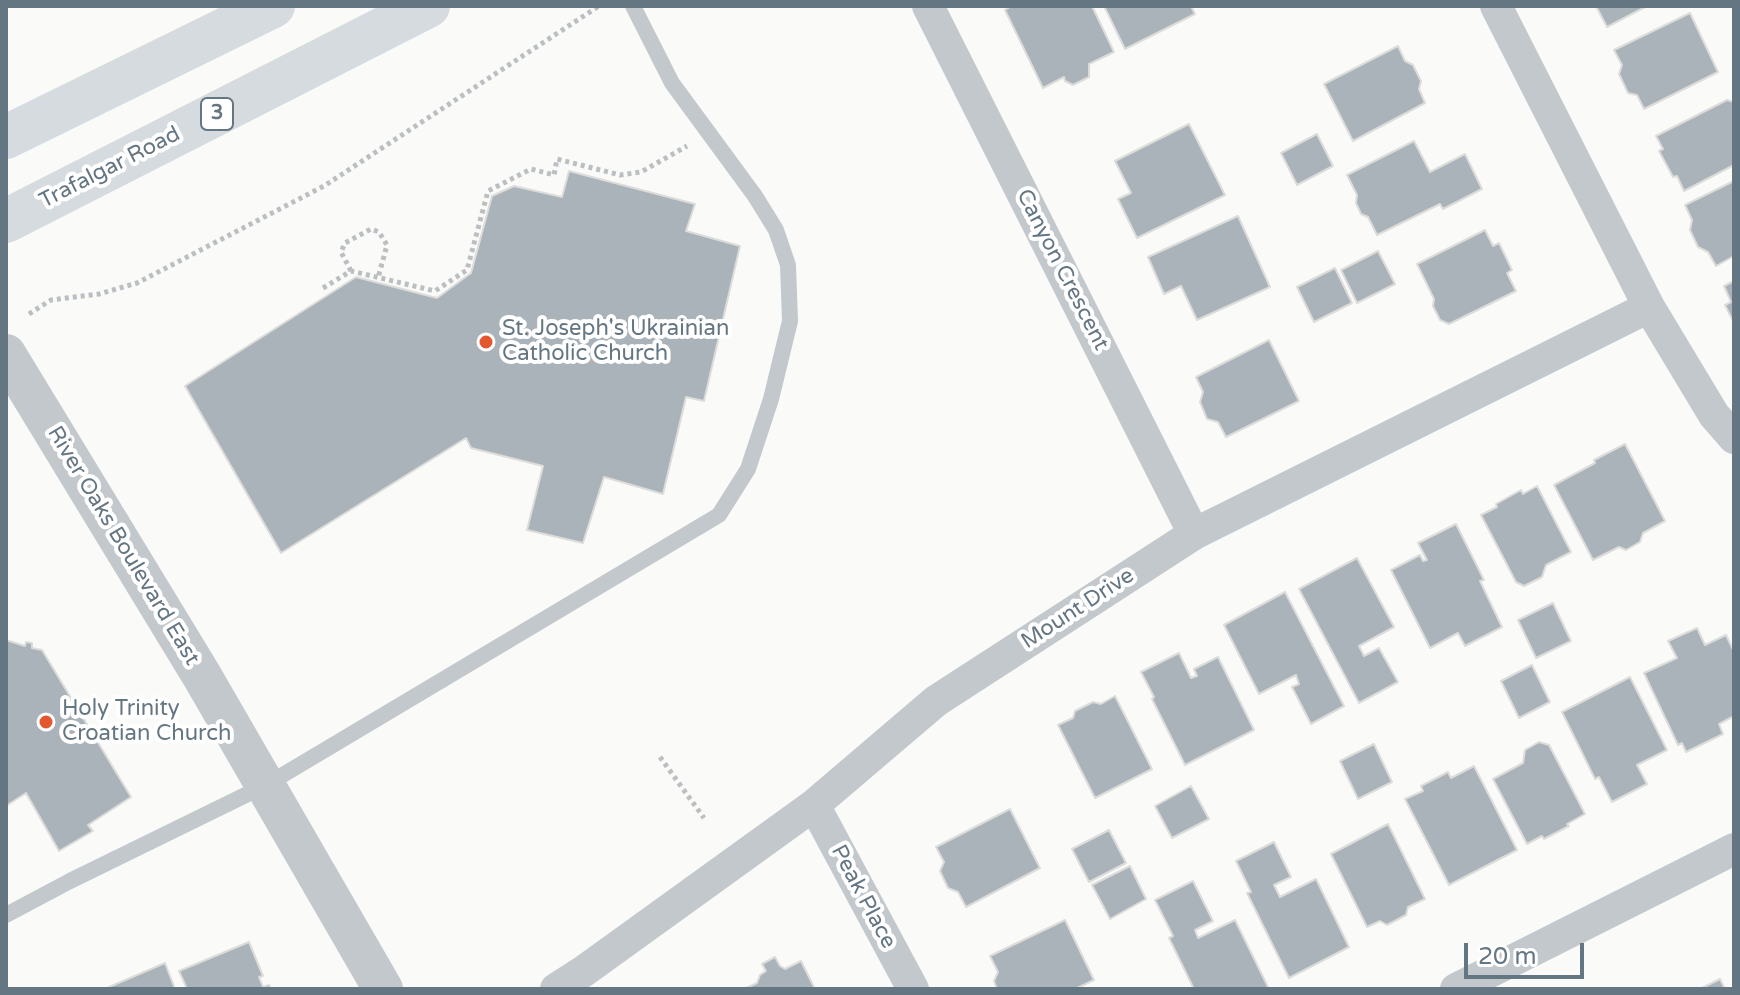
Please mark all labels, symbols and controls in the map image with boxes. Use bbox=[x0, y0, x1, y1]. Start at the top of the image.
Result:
road number: 3 bbox=[201, 98, 233, 130]
street label: Trafalgar Road bbox=[35, 121, 185, 215]
street label: Canyon Crescent bbox=[1010, 185, 1114, 355]
place label: St. Joseph's Ukrainian Catholic Church bbox=[502, 316, 729, 368]
marker: St. Joseph's Ukrainian Catholic Church bbox=[477, 333, 495, 351]
street label: River Oaks Boulevard East bbox=[41, 422, 205, 670]
street label: Mount Drive bbox=[1017, 563, 1139, 655]
place label: Holy Trinity Croatian Church bbox=[62, 696, 231, 748]
marker: Holy Trinity Croatian Church bbox=[37, 713, 55, 731]
street label: Peak Place bbox=[825, 841, 901, 953]
scale bar bbox=[1468, 927, 1588, 977]
text: 20 m bbox=[1478, 942, 1536, 971]

